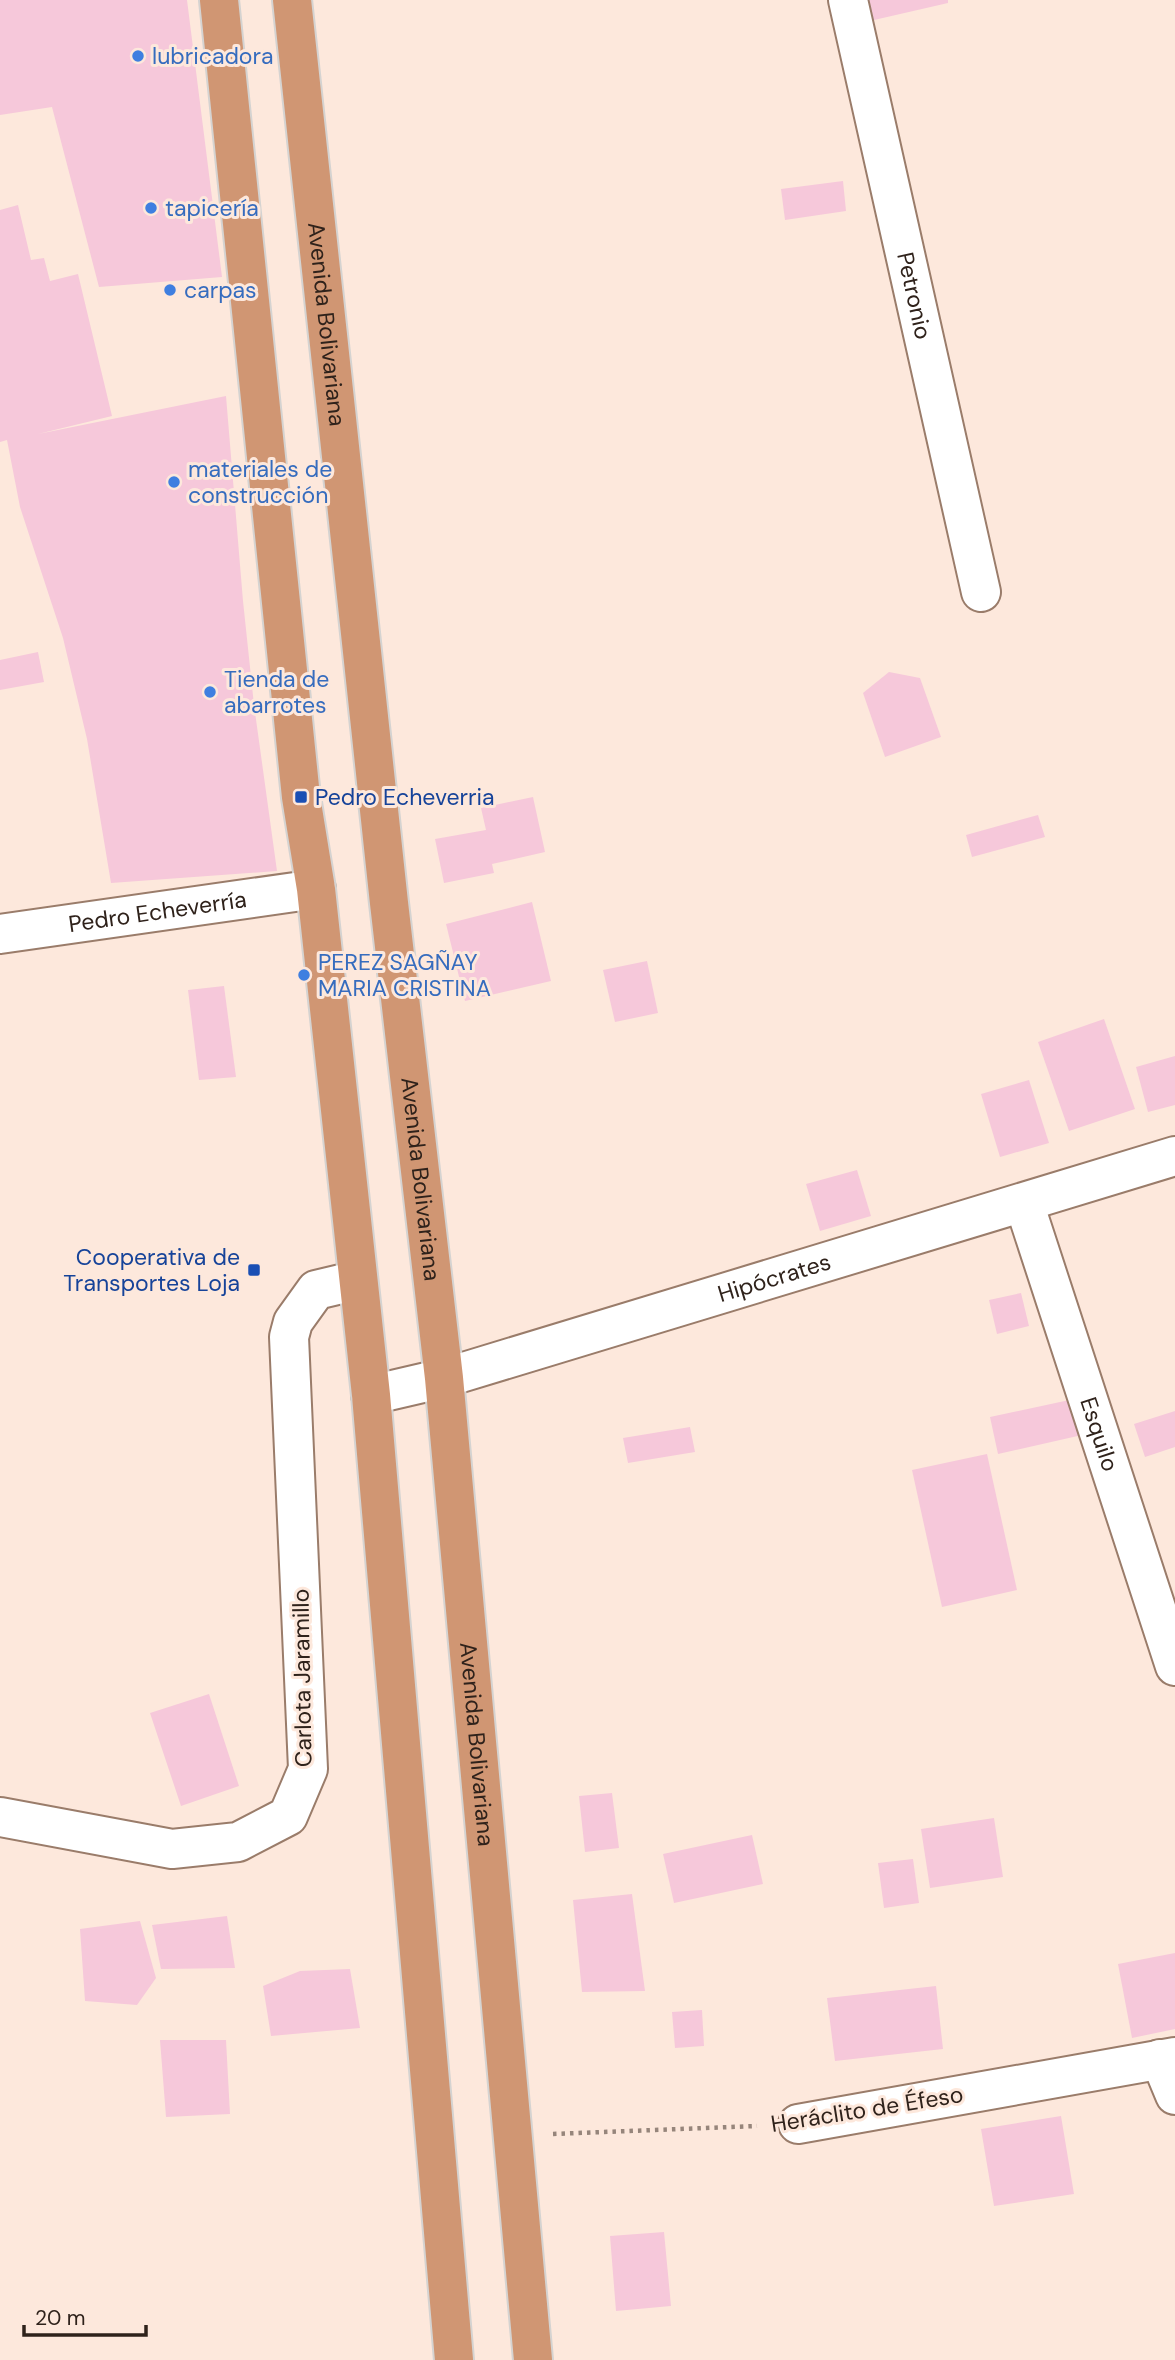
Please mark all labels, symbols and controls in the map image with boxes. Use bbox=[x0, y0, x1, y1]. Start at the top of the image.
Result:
place label: lubricadora bbox=[152, 41, 274, 71]
marker: lubricadora bbox=[130, 48, 146, 64]
place label: tapicería bbox=[165, 193, 259, 223]
marker: tapicería bbox=[143, 200, 159, 216]
street label: Avenida Bolivariana bbox=[301, 221, 353, 428]
street label: Petronio bbox=[890, 249, 939, 342]
place label: carpas bbox=[184, 275, 257, 305]
marker: carpas bbox=[162, 282, 178, 298]
place label: materiales de construcción bbox=[188, 454, 332, 510]
marker: materiales de construcción bbox=[166, 474, 182, 490]
place label: Tienda de abarrotes bbox=[224, 664, 329, 720]
marker: Tienda de abarrotes bbox=[202, 684, 218, 700]
place label: Pedro Echeverria bbox=[315, 782, 495, 812]
marker: Pedro Echeverria bbox=[293, 789, 309, 805]
street label: Pedro Echeverría bbox=[67, 884, 248, 939]
place label: PEREZ SAGÑAY MARIA CRISTINA bbox=[318, 947, 491, 1003]
marker: PEREZ SAGÑAY MARIA CRISTINA bbox=[296, 967, 312, 983]
street label: Avenida Bolivariana bbox=[394, 1075, 448, 1283]
place label: Cooperativa de Transportes Loja bbox=[63, 1242, 240, 1298]
street label: Hipócrates bbox=[714, 1246, 834, 1309]
marker: Cooperativa de Transportes Loja bbox=[246, 1262, 262, 1278]
street label: Esquilo bbox=[1073, 1393, 1125, 1475]
street label: Carlota Jaramillo bbox=[285, 1589, 319, 1767]
street label: Avenida Bolivariana bbox=[453, 1641, 501, 1848]
street label: Heráclito de Éfeso bbox=[769, 2079, 965, 2139]
scale bar bbox=[24, 2294, 147, 2338]
text: 20 m bbox=[35, 2304, 86, 2332]

